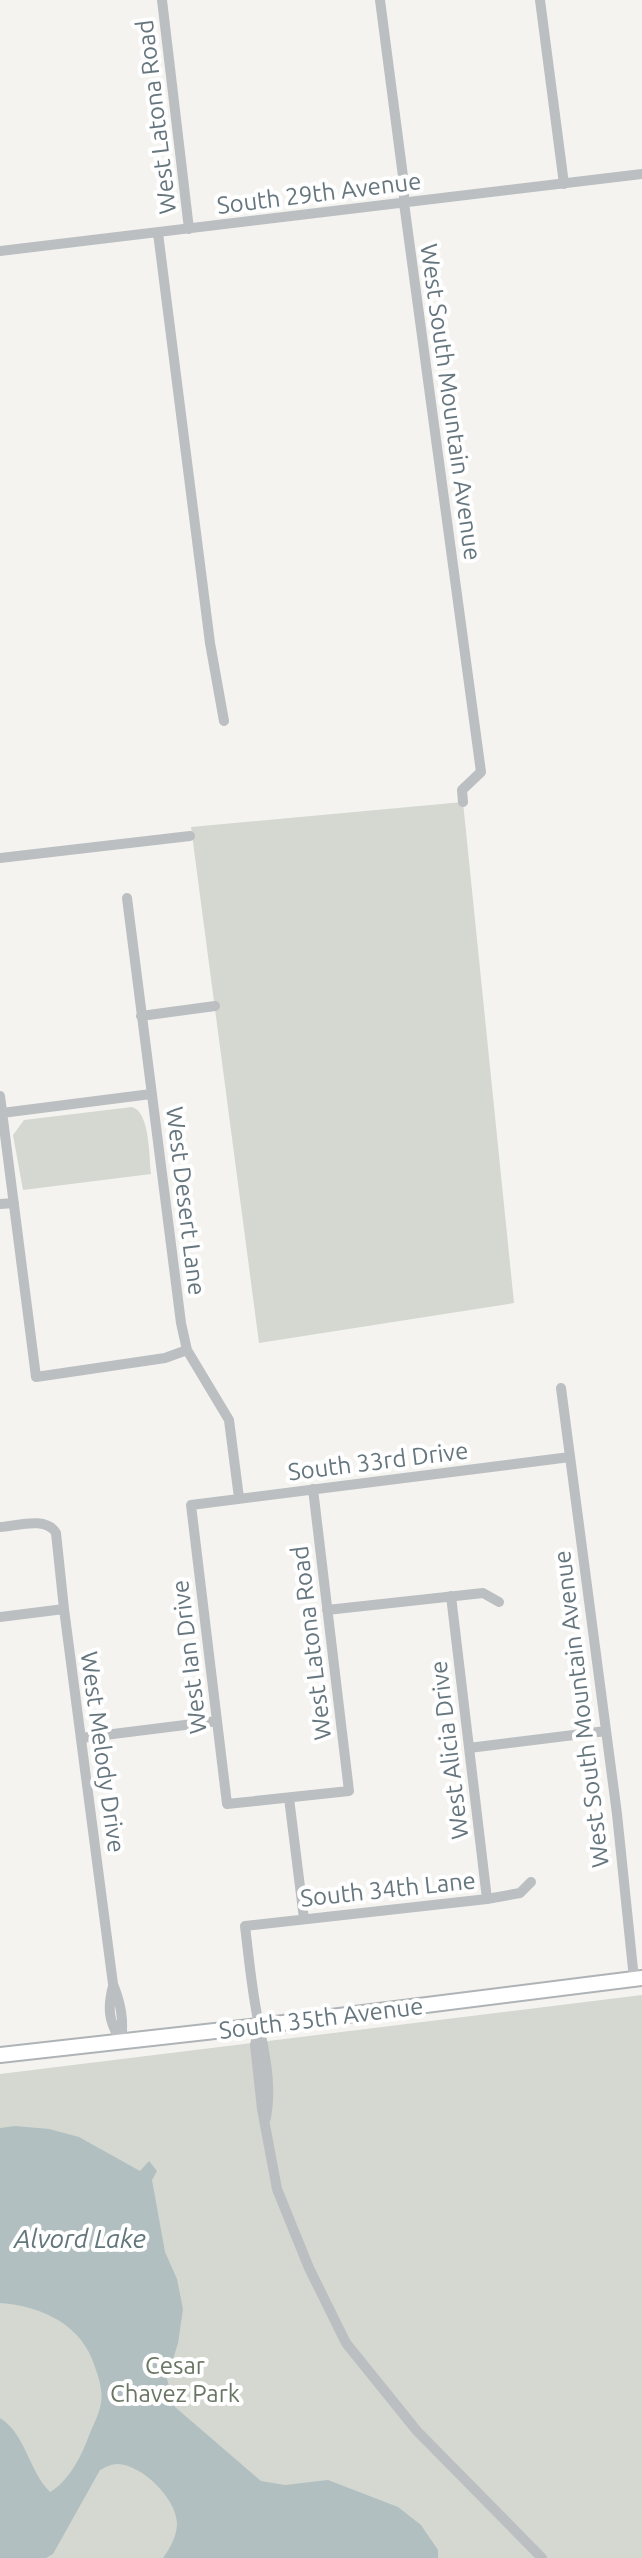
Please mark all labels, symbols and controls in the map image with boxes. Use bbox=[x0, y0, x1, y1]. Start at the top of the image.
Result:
street label: West Latona Road bbox=[131, 18, 181, 216]
street label: South 29th Avenue bbox=[215, 167, 423, 219]
street label: West South Mountain Avenue bbox=[415, 242, 487, 562]
street label: West Desert Lane bbox=[161, 1105, 211, 1297]
street label: South 33rd Drive bbox=[286, 1437, 470, 1485]
street label: West Latona Road bbox=[286, 1544, 336, 1742]
street label: West South Mountain Avenue bbox=[548, 1549, 614, 1869]
street label: West Ian Drive bbox=[166, 1579, 212, 1735]
street label: West Melody Drive bbox=[76, 1650, 130, 1854]
street label: West Alicia Drive bbox=[425, 1659, 473, 1841]
street label: South 34th Lane bbox=[299, 1866, 477, 1912]
street label: South 35th Avenue bbox=[217, 1992, 425, 2044]
water label: Alvord Lake bbox=[12, 2224, 146, 2253]
park label: Cesar Chavez Park bbox=[110, 2352, 240, 2407]

